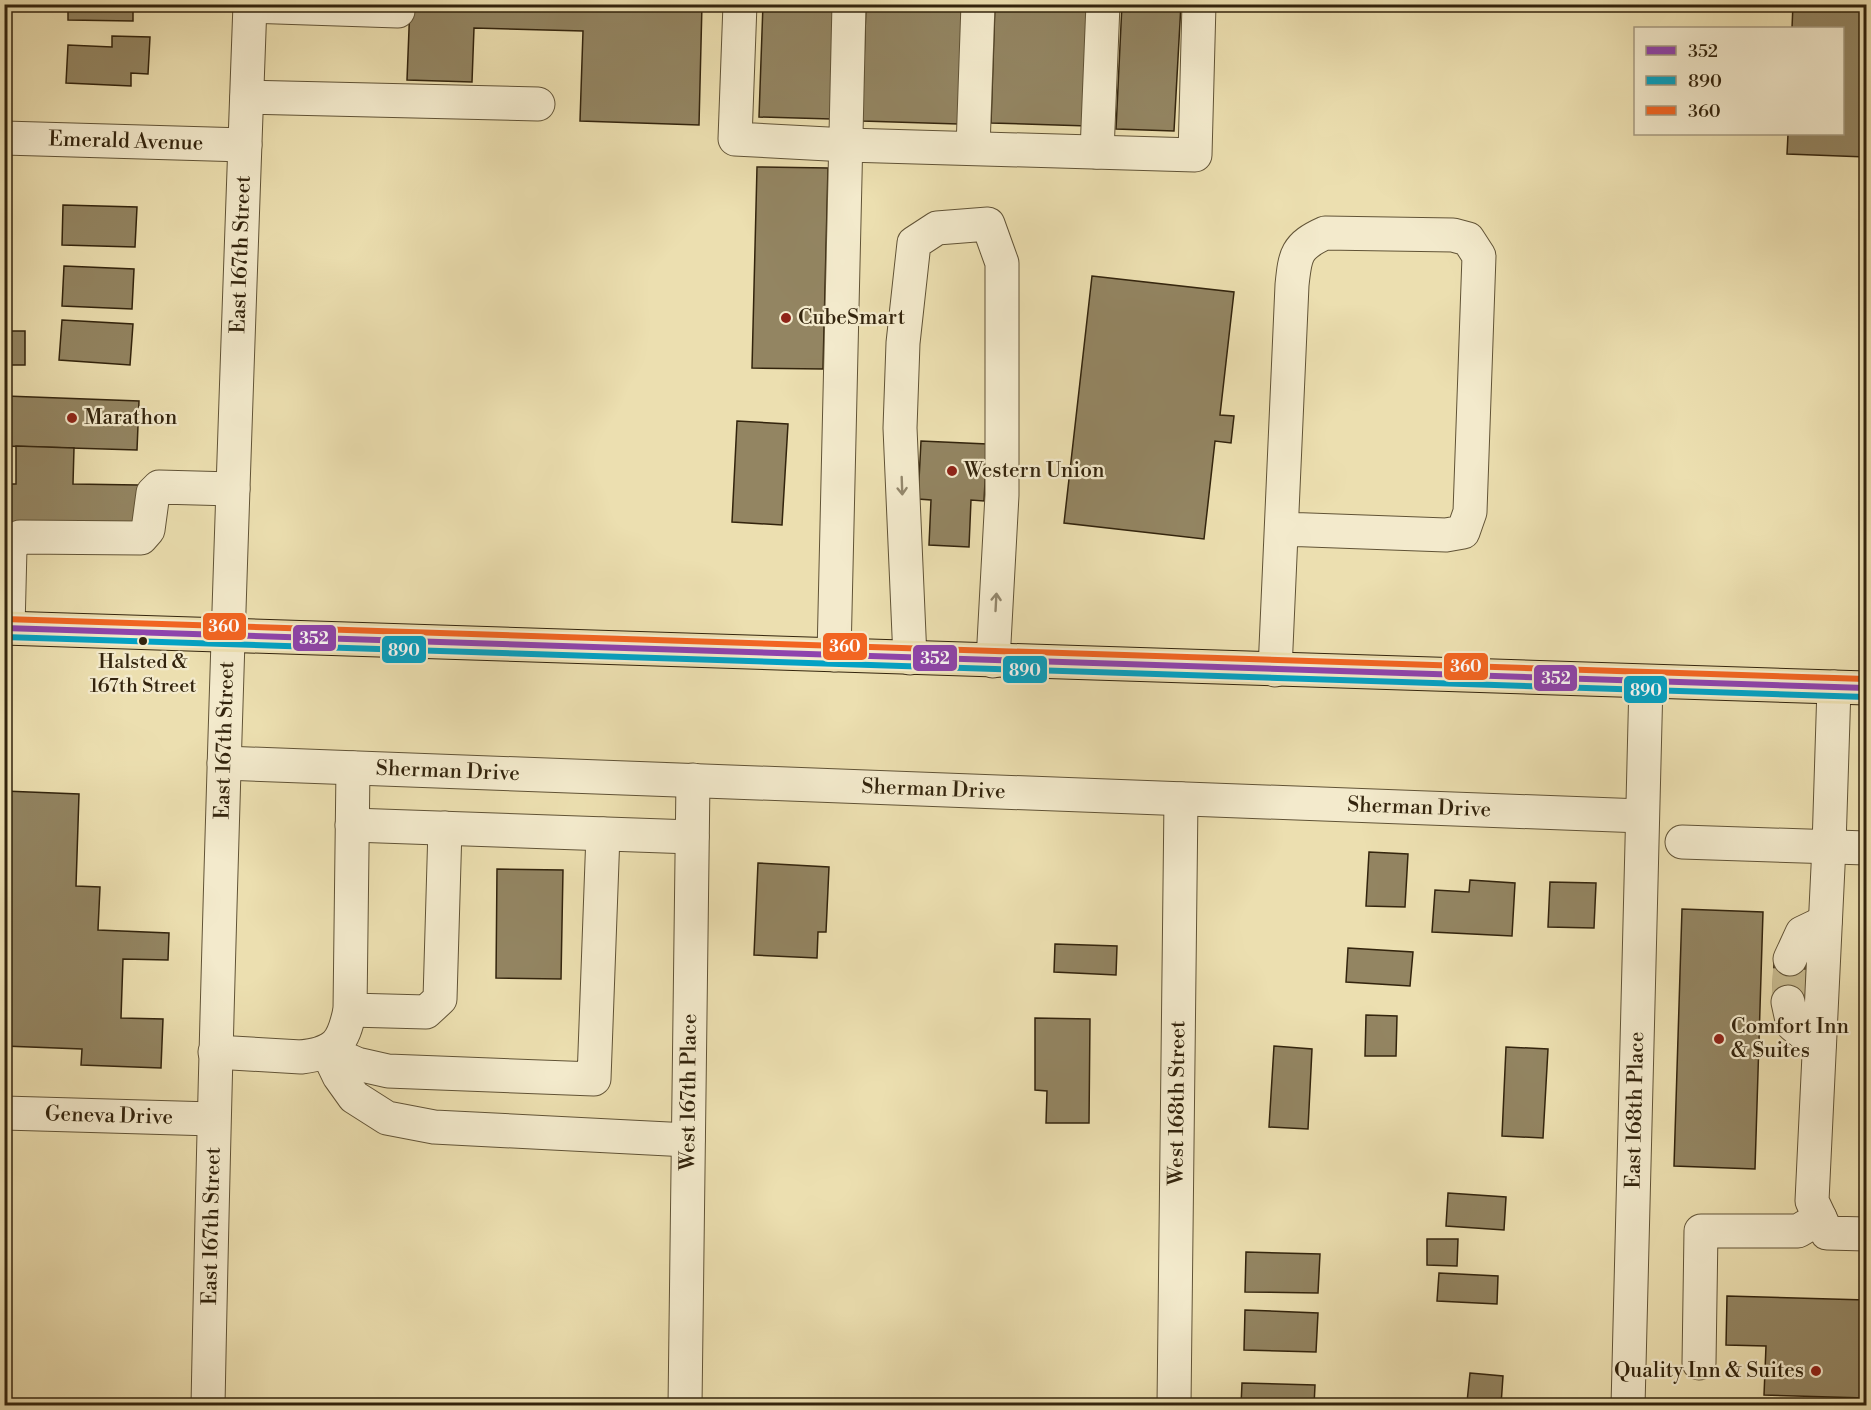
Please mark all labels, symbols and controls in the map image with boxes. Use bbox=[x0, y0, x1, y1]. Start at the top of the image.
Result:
legend bbox=[1634, 27, 1844, 135]
text: 352 bbox=[1688, 40, 1718, 63]
text: 890 bbox=[1688, 70, 1722, 93]
text: 360 bbox=[1688, 100, 1721, 123]
street label: Emerald Avenue bbox=[48, 126, 204, 157]
street label: East 167th Street bbox=[225, 174, 257, 334]
place label: CubeSmart bbox=[798, 305, 906, 331]
marker: CubeSmart bbox=[779, 311, 793, 325]
place label: Marathon bbox=[84, 405, 178, 431]
marker: Marathon bbox=[65, 411, 79, 425]
place label: Western Union bbox=[963, 458, 1105, 484]
marker: Western Union bbox=[945, 464, 959, 478]
one-way arrow bbox=[897, 476, 908, 496]
one-way arrow bbox=[991, 593, 1002, 613]
line badge: 360 bbox=[202, 612, 247, 641]
text: 360 bbox=[208, 617, 240, 637]
line badge: 352 bbox=[292, 624, 337, 652]
text: 352 bbox=[299, 629, 329, 649]
line badge: 360 bbox=[822, 632, 868, 661]
marker: Halsted & 167th Street bbox=[137, 635, 149, 647]
line badge: 890 bbox=[381, 635, 427, 664]
text: 360 bbox=[829, 637, 861, 657]
text: 890 bbox=[388, 641, 420, 661]
line badge: 352 bbox=[912, 644, 958, 672]
text: 352 bbox=[920, 649, 950, 669]
place label: Halsted & 167th Street bbox=[90, 650, 196, 699]
line badge: 360 bbox=[1443, 652, 1489, 681]
line badge: 890 bbox=[1002, 655, 1048, 684]
text: 360 bbox=[1450, 657, 1482, 677]
street label: East 167th Street bbox=[210, 660, 240, 820]
text: 890 bbox=[1009, 661, 1041, 681]
line badge: 352 bbox=[1533, 664, 1578, 692]
text: 352 bbox=[1541, 669, 1571, 689]
line badge: 890 bbox=[1623, 675, 1668, 704]
text: 890 bbox=[1630, 681, 1662, 701]
street label: Sherman Drive bbox=[375, 756, 520, 787]
street label: Sherman Drive bbox=[861, 774, 1006, 805]
street label: Sherman Drive bbox=[1347, 792, 1492, 823]
street label: West 167th Place bbox=[675, 1013, 703, 1172]
place label: Comfort Inn & Suites bbox=[1731, 1014, 1850, 1064]
street label: West 168th Street bbox=[1164, 1020, 1191, 1187]
street label: East 168th Place bbox=[1620, 1031, 1650, 1189]
marker: Comfort Inn & Suites bbox=[1712, 1032, 1726, 1046]
street label: Geneva Drive bbox=[45, 1101, 173, 1131]
street label: East 167th Street bbox=[197, 1146, 227, 1305]
place label: Quality Inn & Suites bbox=[1614, 1358, 1804, 1384]
marker: Quality Inn & Suites bbox=[1809, 1364, 1823, 1378]

